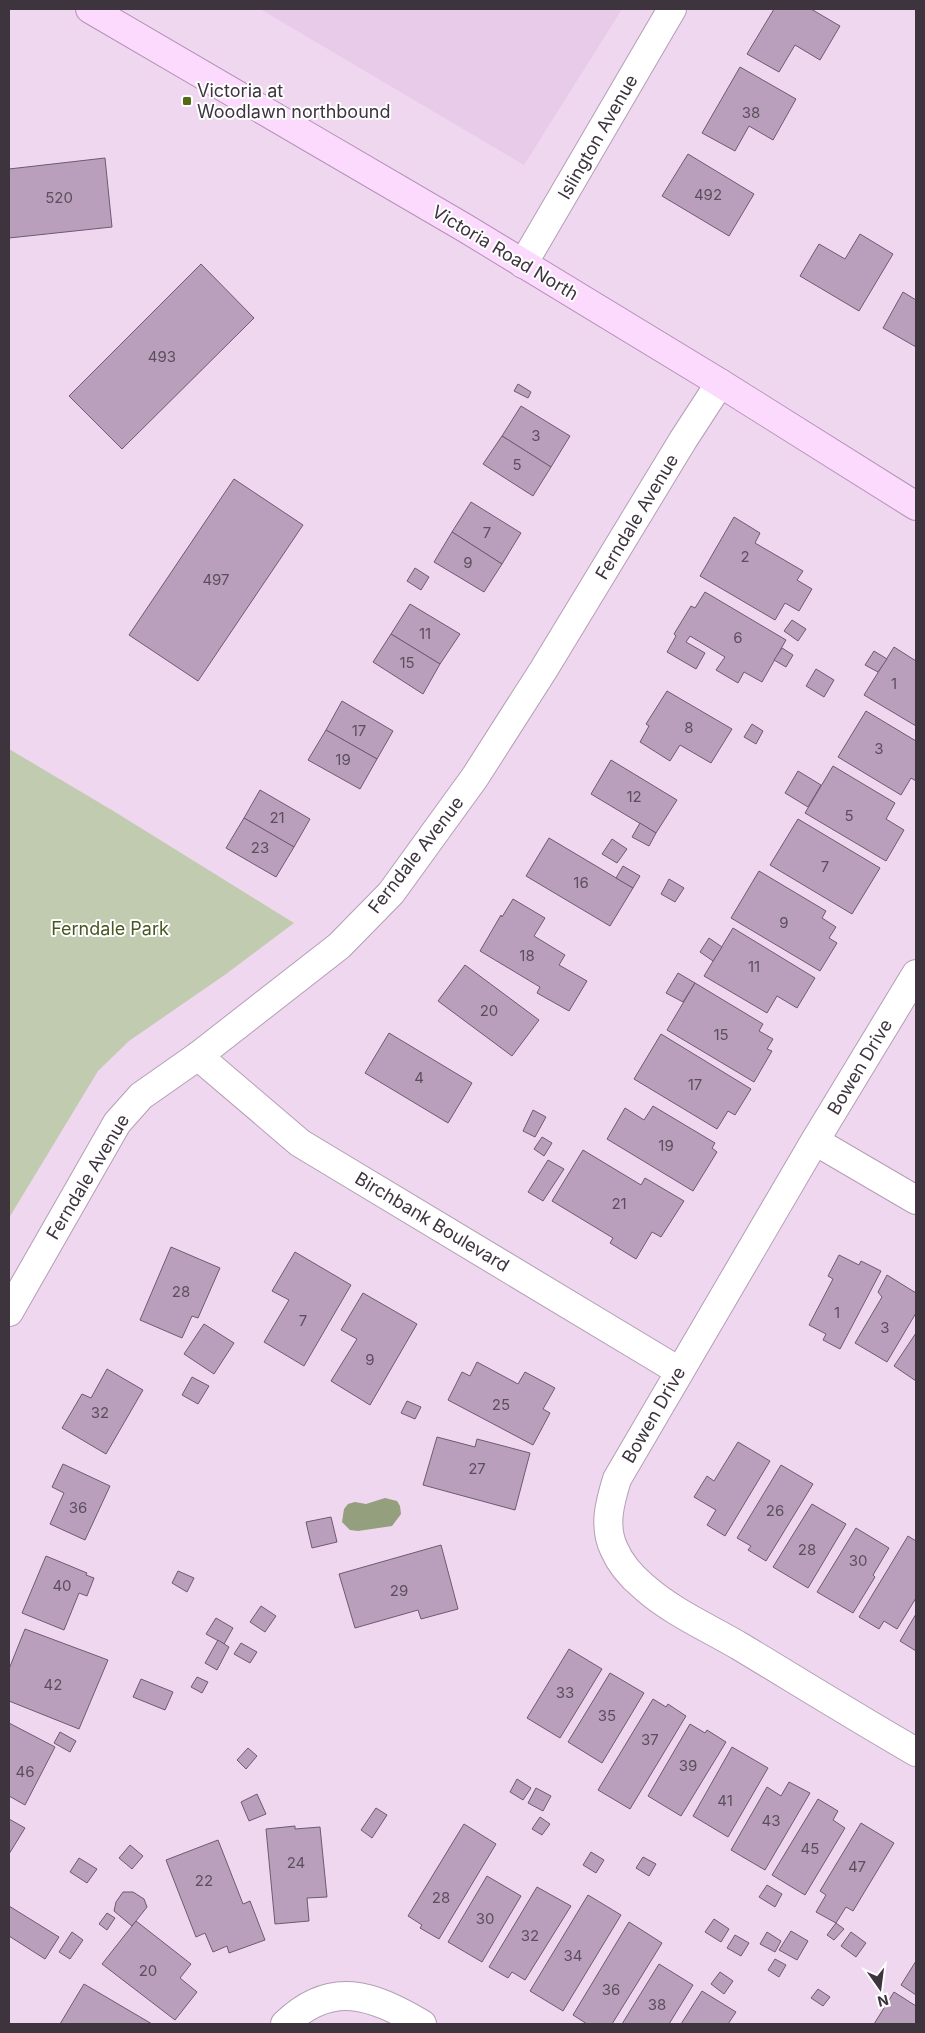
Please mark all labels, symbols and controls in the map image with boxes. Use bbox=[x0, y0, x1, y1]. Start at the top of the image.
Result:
street label: Islington Avenue bbox=[553, 71, 642, 203]
place label: Victoria at Woodlawn northbound bbox=[197, 80, 390, 122]
marker: Victoria at Woodlawn northbound bbox=[181, 95, 193, 107]
house number: 38 bbox=[742, 103, 760, 122]
house number: 492 bbox=[694, 185, 722, 204]
house number: 520 bbox=[45, 188, 73, 207]
street label: Victoria Road North bbox=[428, 201, 582, 304]
house number: 493 bbox=[148, 347, 176, 366]
house number: 3 bbox=[531, 426, 541, 445]
street label: Ferndale Avenue bbox=[591, 450, 682, 583]
house number: 5 bbox=[512, 455, 522, 474]
house number: 7 bbox=[483, 523, 491, 542]
house number: 2 bbox=[740, 547, 750, 566]
house number: 9 bbox=[463, 553, 473, 572]
house number: 497 bbox=[202, 570, 230, 589]
house number: 11 bbox=[419, 624, 431, 643]
house number: 6 bbox=[733, 628, 743, 647]
house number: 15 bbox=[399, 653, 415, 672]
house number: 1 bbox=[891, 674, 897, 693]
house number: 8 bbox=[684, 718, 694, 737]
house number: 17 bbox=[352, 721, 366, 740]
house number: 3 bbox=[874, 739, 884, 758]
house number: 19 bbox=[335, 750, 351, 769]
house number: 12 bbox=[626, 787, 642, 806]
street label: Ferndale Avenue bbox=[364, 792, 468, 917]
house number: 5 bbox=[844, 806, 854, 825]
house number: 21 bbox=[269, 808, 285, 827]
house number: 23 bbox=[251, 838, 269, 857]
house number: 7 bbox=[821, 857, 829, 876]
house number: 16 bbox=[573, 873, 589, 892]
house number: 9 bbox=[779, 913, 789, 932]
park label: Ferndale Park bbox=[51, 918, 169, 939]
house number: 18 bbox=[519, 946, 535, 965]
house number: 11 bbox=[748, 957, 760, 976]
house number: 20 bbox=[480, 1001, 498, 1020]
street label: Bowen Drive bbox=[823, 1015, 896, 1118]
house number: 15 bbox=[713, 1025, 729, 1044]
house number: 4 bbox=[414, 1068, 424, 1087]
house number: 17 bbox=[688, 1075, 702, 1094]
street label: Ferndale Avenue bbox=[42, 1110, 133, 1243]
house number: 19 bbox=[658, 1136, 674, 1155]
street label: Birchbank Boulevard bbox=[352, 1167, 513, 1276]
house number: 21 bbox=[611, 1194, 627, 1213]
house number: 28 bbox=[172, 1282, 190, 1301]
house number: 1 bbox=[834, 1303, 840, 1322]
house number: 7 bbox=[299, 1311, 307, 1330]
house number: 3 bbox=[880, 1318, 890, 1337]
house number: 9 bbox=[365, 1350, 375, 1369]
street label: Bowen Drive bbox=[618, 1363, 690, 1467]
house number: 25 bbox=[492, 1395, 510, 1414]
house number: 32 bbox=[91, 1403, 109, 1422]
house number: 27 bbox=[468, 1459, 486, 1478]
house number: 36 bbox=[69, 1498, 87, 1517]
house number: 26 bbox=[766, 1501, 784, 1520]
house number: 28 bbox=[798, 1540, 816, 1559]
house number: 30 bbox=[849, 1551, 867, 1570]
house number: 40 bbox=[52, 1576, 72, 1595]
house number: 29 bbox=[390, 1581, 408, 1600]
house number: 42 bbox=[44, 1675, 62, 1694]
house number: 33 bbox=[556, 1683, 574, 1702]
house number: 35 bbox=[598, 1706, 616, 1725]
house number: 37 bbox=[641, 1730, 659, 1749]
house number: 39 bbox=[679, 1756, 697, 1775]
house number: 46 bbox=[16, 1762, 35, 1781]
house number: 41 bbox=[717, 1791, 733, 1810]
house number: 43 bbox=[762, 1811, 780, 1830]
house number: 45 bbox=[801, 1839, 819, 1858]
house number: 24 bbox=[287, 1853, 305, 1872]
house number: 47 bbox=[848, 1857, 866, 1876]
house number: 22 bbox=[195, 1871, 213, 1890]
house number: 28 bbox=[432, 1888, 450, 1907]
house number: 30 bbox=[476, 1909, 494, 1928]
house number: 32 bbox=[521, 1926, 539, 1945]
house number: 34 bbox=[564, 1946, 582, 1965]
house number: 20 bbox=[139, 1961, 157, 1980]
north arrow bbox=[855, 1963, 905, 2013]
house number: 36 bbox=[602, 1980, 620, 1999]
text: N bbox=[876, 1992, 890, 2011]
house number: 38 bbox=[648, 1995, 666, 2014]

